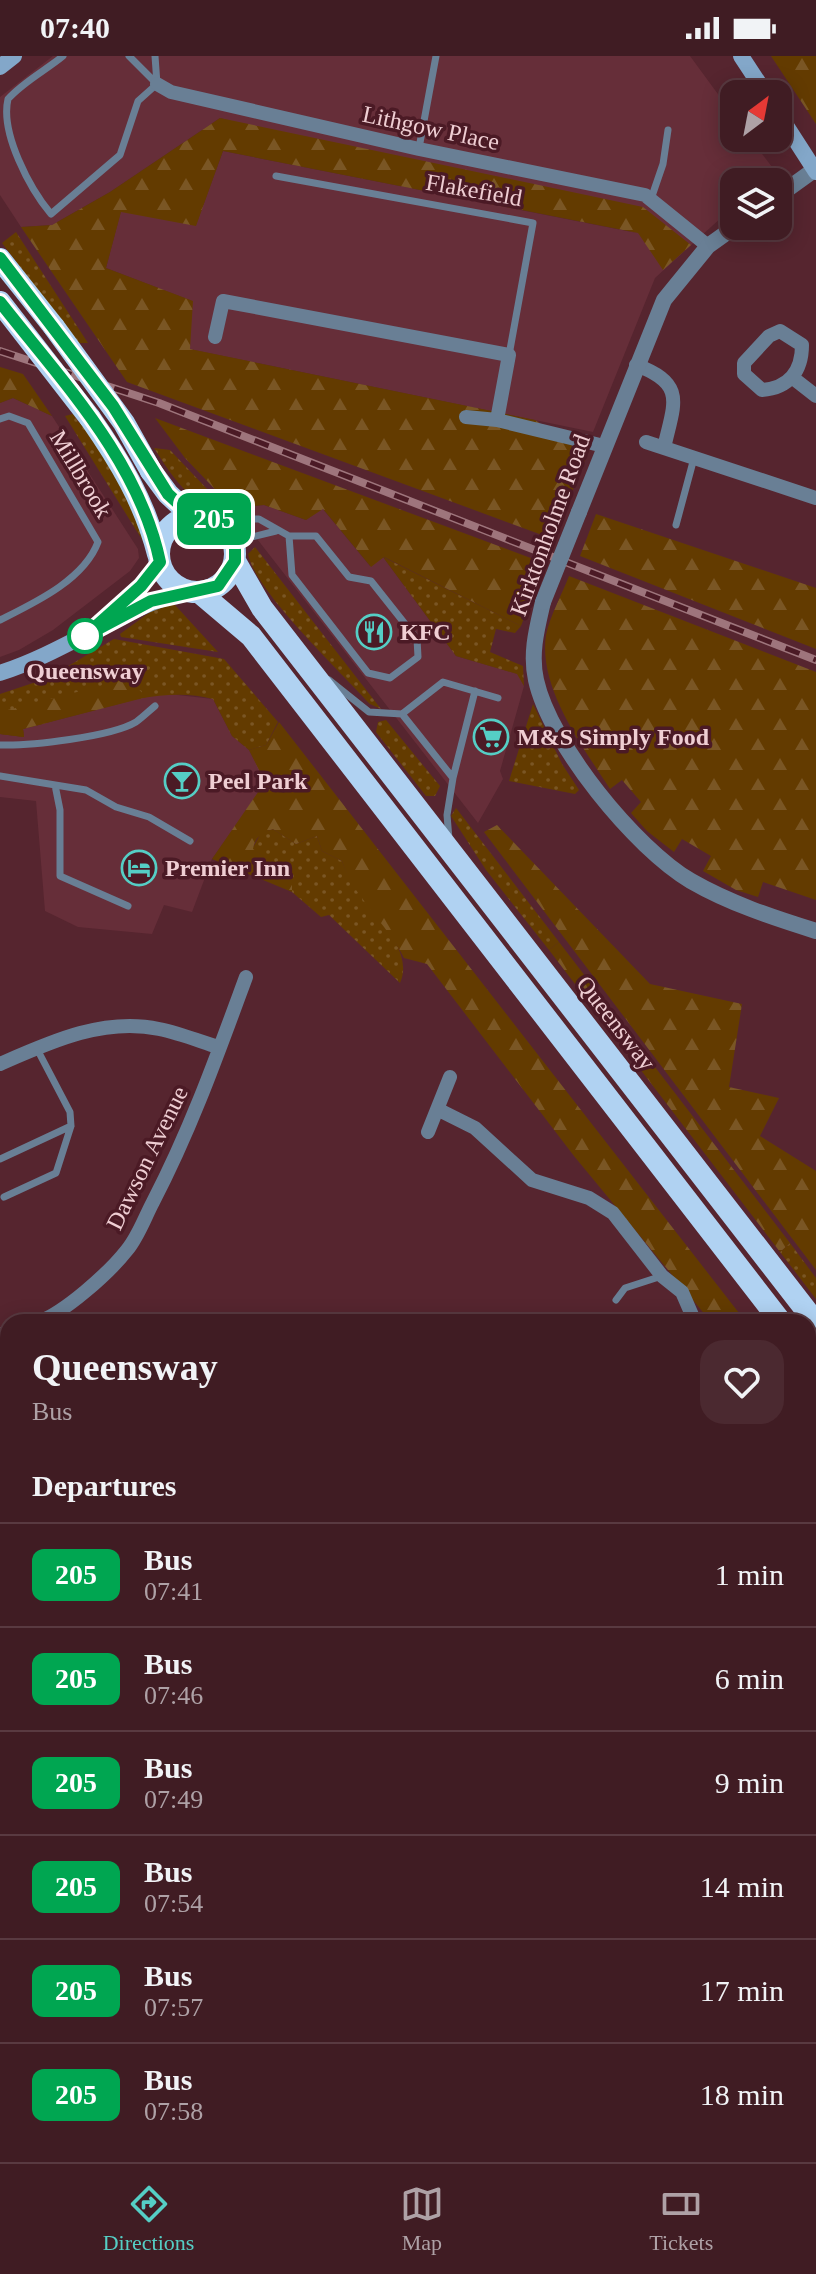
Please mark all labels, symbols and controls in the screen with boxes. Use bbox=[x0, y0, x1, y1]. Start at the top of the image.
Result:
text: 07:40 bbox=[40, 11, 110, 44]
north arrow bbox=[720, 80, 792, 152]
map controls bbox=[720, 80, 792, 240]
street label: Lithgow Place bbox=[360, 101, 502, 155]
button: layers bbox=[720, 168, 792, 240]
street label: Flakefield bbox=[424, 169, 524, 211]
street label: Millbrook bbox=[45, 426, 117, 522]
street label: Kirktonholme Road bbox=[505, 431, 595, 619]
line badge: 205 bbox=[168, 493, 260, 545]
text: 205 bbox=[193, 503, 235, 534]
restaurant icon: KFC bbox=[355, 613, 393, 651]
marker: Queensway bbox=[68, 619, 102, 653]
place label: KFC bbox=[400, 619, 451, 645]
place label: Queensway bbox=[26, 658, 144, 684]
supermarket icon: M&S Simply Food bbox=[472, 718, 510, 756]
place label: M&S Simply Food bbox=[517, 724, 710, 750]
bar icon: Peel Park bbox=[163, 762, 201, 800]
place label: Peel Park bbox=[208, 768, 308, 794]
hotel icon: Premier Inn bbox=[120, 849, 158, 887]
place label: Premier Inn bbox=[165, 855, 290, 881]
street label: Queensway bbox=[571, 971, 661, 1075]
street label: Dawson Avenue bbox=[101, 1082, 193, 1234]
button: heart bbox=[700, 1340, 784, 1424]
text: Queensway bbox=[32, 1346, 218, 1388]
text: Bus bbox=[32, 1397, 72, 1426]
text: Departures bbox=[32, 1469, 176, 1502]
text: Bus bbox=[144, 1543, 192, 1576]
text: 1 min bbox=[715, 1558, 784, 1591]
text: 205 bbox=[55, 1559, 97, 1590]
text: 07:41 bbox=[144, 1577, 203, 1606]
text: Bus bbox=[144, 1647, 192, 1680]
text: 6 min bbox=[715, 1662, 784, 1695]
text: 205 bbox=[55, 1663, 97, 1694]
text: 07:46 bbox=[144, 1681, 203, 1710]
text: Bus bbox=[144, 1751, 192, 1784]
text: 9 min bbox=[715, 1766, 784, 1799]
text: 205 bbox=[55, 1767, 97, 1798]
text: 07:49 bbox=[144, 1785, 203, 1814]
text: Bus bbox=[144, 1855, 192, 1888]
text: 14 min bbox=[700, 1870, 784, 1903]
text: 205 bbox=[55, 1871, 97, 1902]
text: 07:54 bbox=[144, 1889, 203, 1918]
text: Bus bbox=[144, 1959, 192, 1992]
text: 17 min bbox=[700, 1974, 784, 2007]
text: 205 bbox=[55, 1975, 97, 2006]
text: 07:57 bbox=[144, 1993, 203, 2022]
text: Bus bbox=[144, 2063, 192, 2096]
text: 18 min bbox=[700, 2078, 784, 2111]
text: 205 bbox=[55, 2079, 97, 2110]
text: 07:58 bbox=[144, 2097, 203, 2126]
tab: Directions bbox=[103, 2182, 194, 2256]
tab: Map bbox=[400, 2182, 444, 2256]
tab: Tickets bbox=[649, 2182, 713, 2256]

